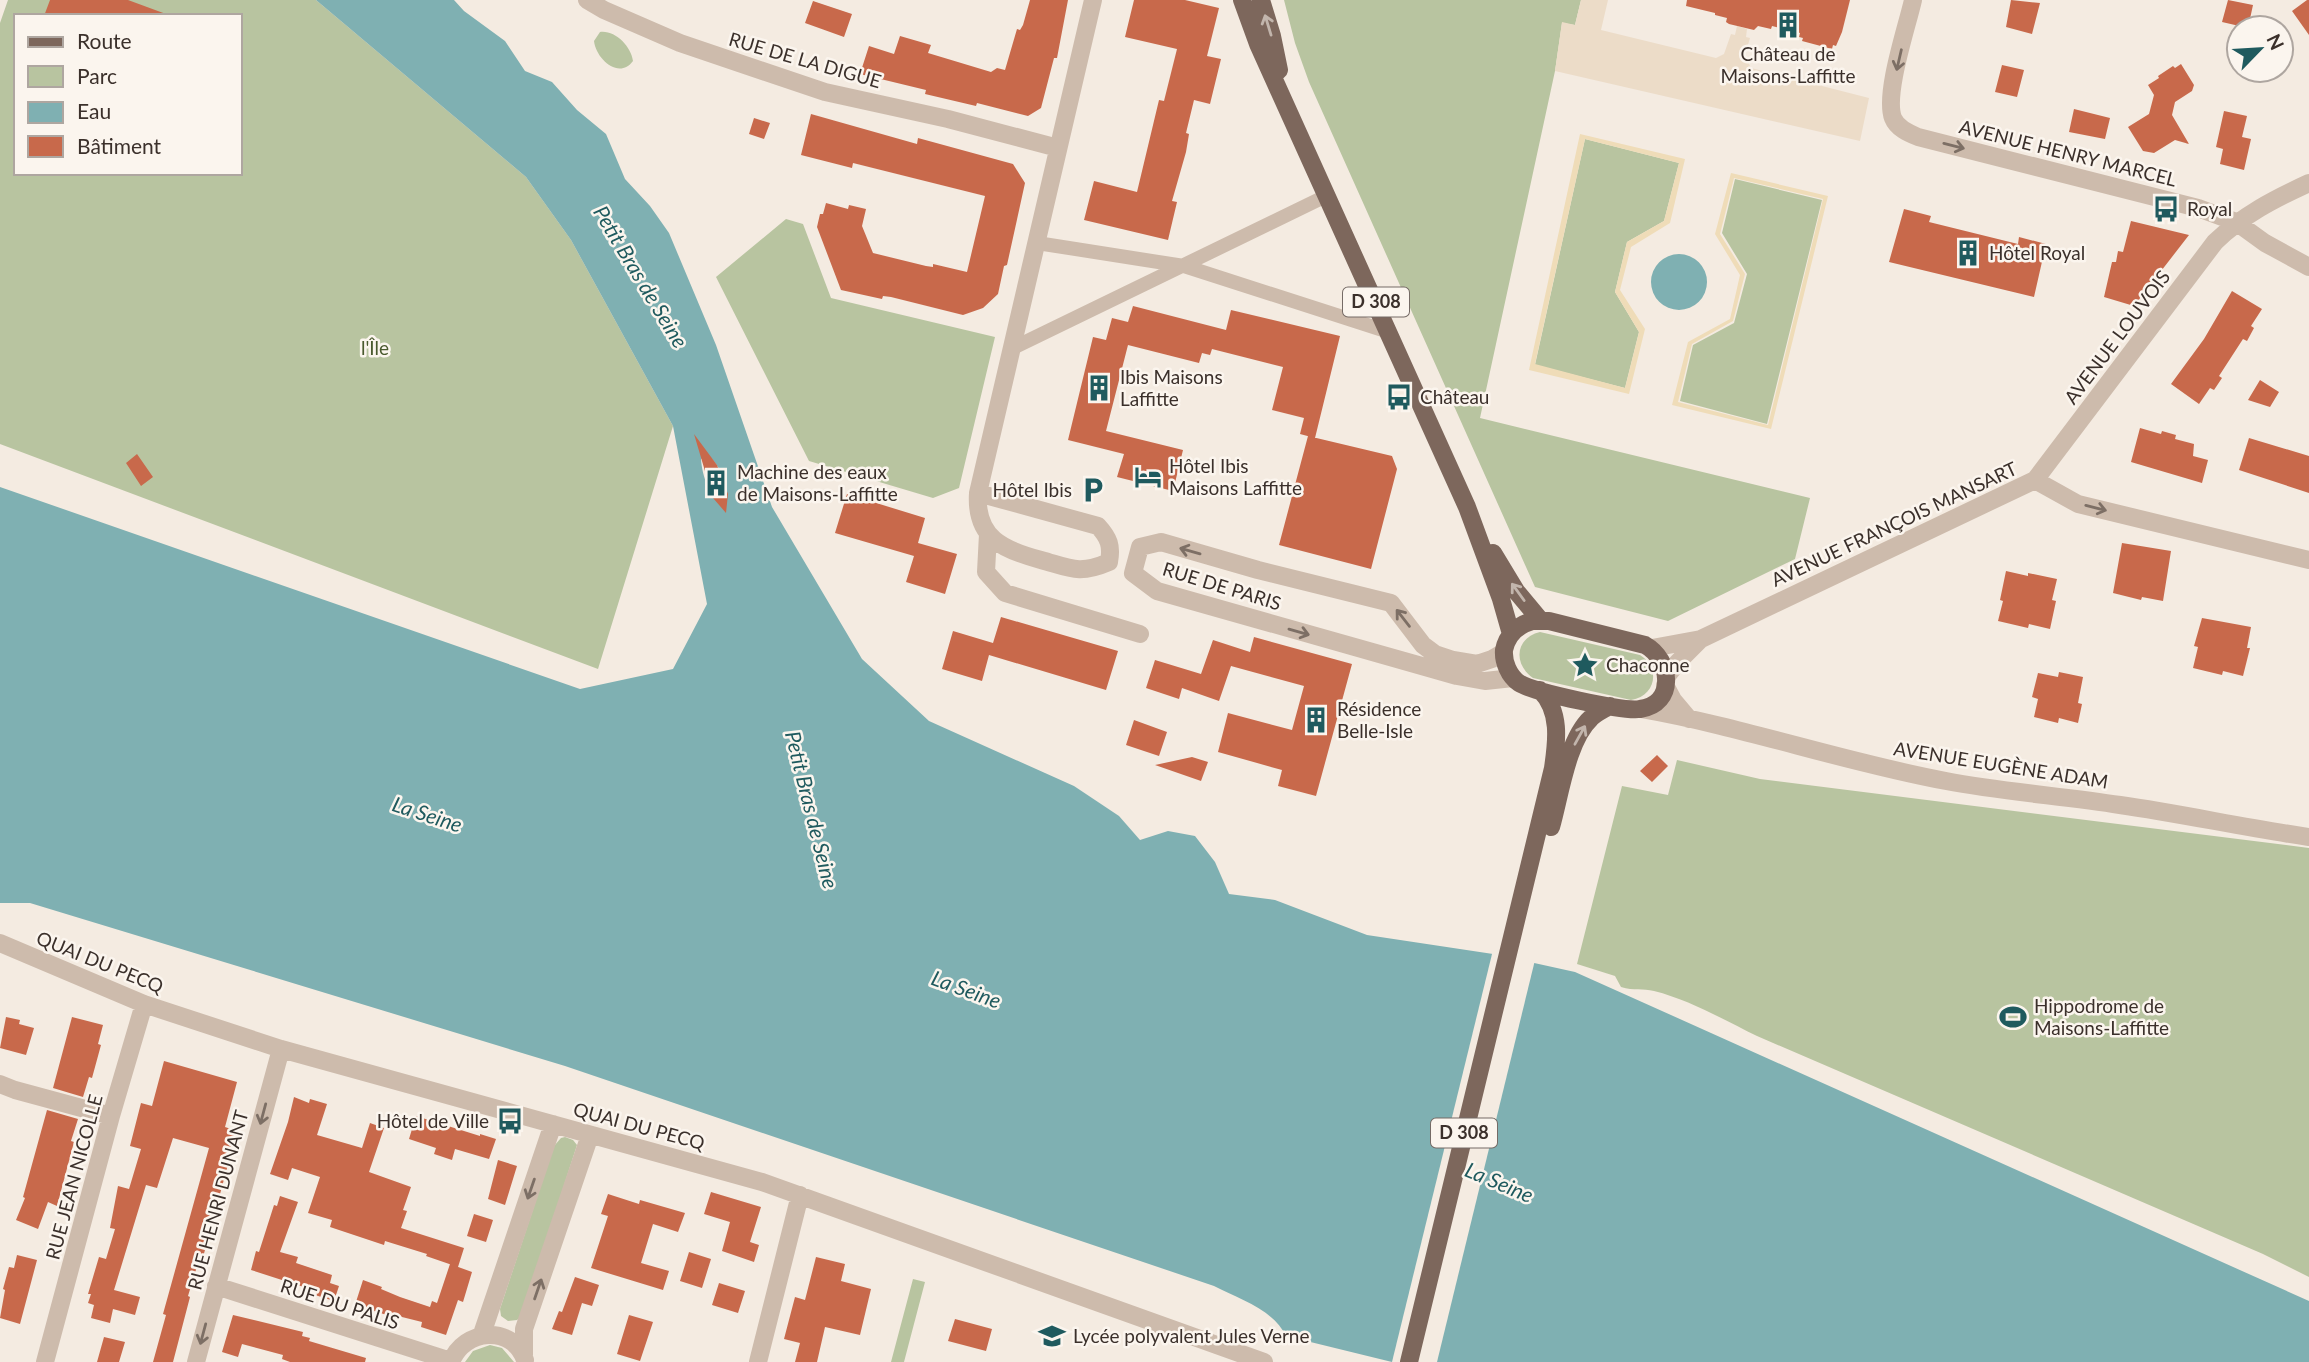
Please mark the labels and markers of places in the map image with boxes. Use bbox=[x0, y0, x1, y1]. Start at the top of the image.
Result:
building icon: Château de Maisons-Laffitte bbox=[1773, 10, 1803, 40]
place label: Château de Maisons-Laffitte bbox=[1720, 42, 1856, 87]
bus stop icon: Royal bbox=[2151, 194, 2181, 224]
place label: Royal bbox=[2187, 197, 2232, 220]
building icon: Hôtel Royal bbox=[1953, 238, 1983, 268]
place label: Hôtel Royal bbox=[1989, 241, 2085, 264]
place label: Ibis Maisons Laffitte bbox=[1120, 365, 1223, 410]
building icon: Ibis Maisons Laffitte bbox=[1084, 373, 1114, 403]
bus stop icon: Château bbox=[1384, 382, 1414, 412]
place label: Château bbox=[1420, 385, 1489, 408]
place label: Hôtel Ibis Maisons Laffitte bbox=[1169, 454, 1302, 499]
place label: Machine des eaux de Maisons-Laffitte bbox=[737, 460, 898, 505]
hotel icon: Hôtel Ibis Maisons Laffitte bbox=[1133, 462, 1163, 492]
building icon: Machine des eaux de Maisons-Laffitte bbox=[701, 468, 731, 498]
parking icon: Hôtel Ibis bbox=[1078, 475, 1108, 505]
place label: Hôtel Ibis bbox=[992, 478, 1072, 501]
place icon: Chaconne bbox=[1570, 650, 1600, 680]
place label: Chaconne bbox=[1606, 653, 1690, 676]
place label: Résidence Belle-Isle bbox=[1337, 697, 1421, 742]
building icon: Résidence Belle-Isle bbox=[1301, 705, 1331, 735]
place label: Hippodrome de Maisons-Laffitte bbox=[2034, 994, 2169, 1039]
sports icon: Hippodrome de Maisons-Laffitte bbox=[1998, 1002, 2028, 1032]
bus stop icon: Hôtel de Ville bbox=[495, 1106, 525, 1136]
place label: Hôtel de Ville bbox=[377, 1109, 489, 1132]
school or university icon: Lycée polyvalent Jules Verne bbox=[1037, 1321, 1067, 1351]
place label: Lycée polyvalent Jules Verne bbox=[1073, 1324, 1309, 1347]

